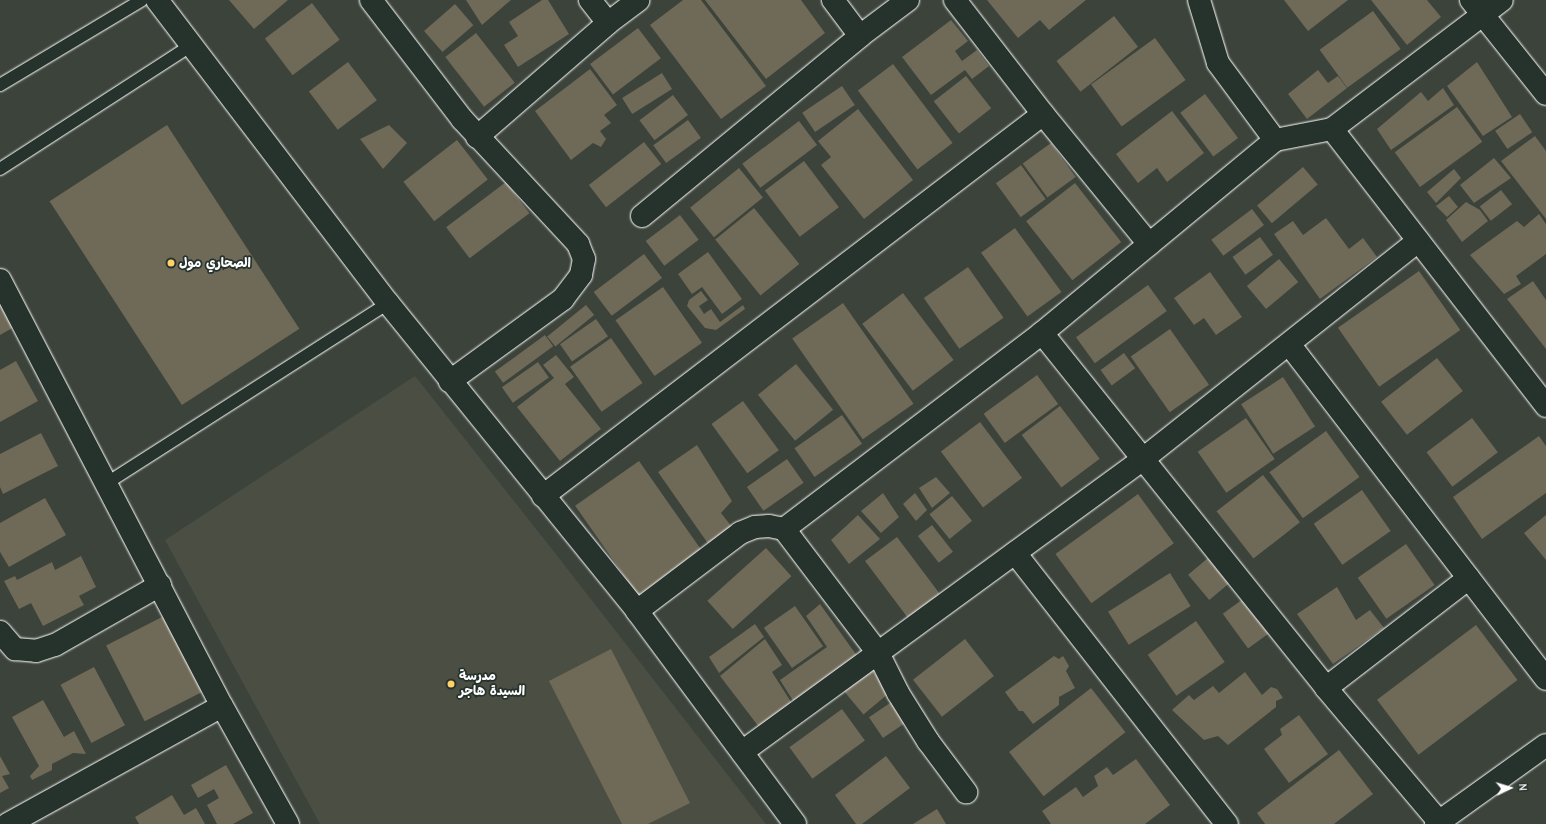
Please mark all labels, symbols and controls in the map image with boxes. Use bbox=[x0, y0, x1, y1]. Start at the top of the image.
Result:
place label: الصحاري مول bbox=[179, 255, 251, 271]
marker: الصحاري مول bbox=[166, 258, 176, 268]
place label: مدرسة السيدة هاجر bbox=[459, 669, 525, 700]
marker: مدرسة السيدة هاجر bbox=[446, 679, 456, 689]
north arrow bbox=[1490, 768, 1530, 808]
text: N bbox=[1516, 783, 1529, 791]

